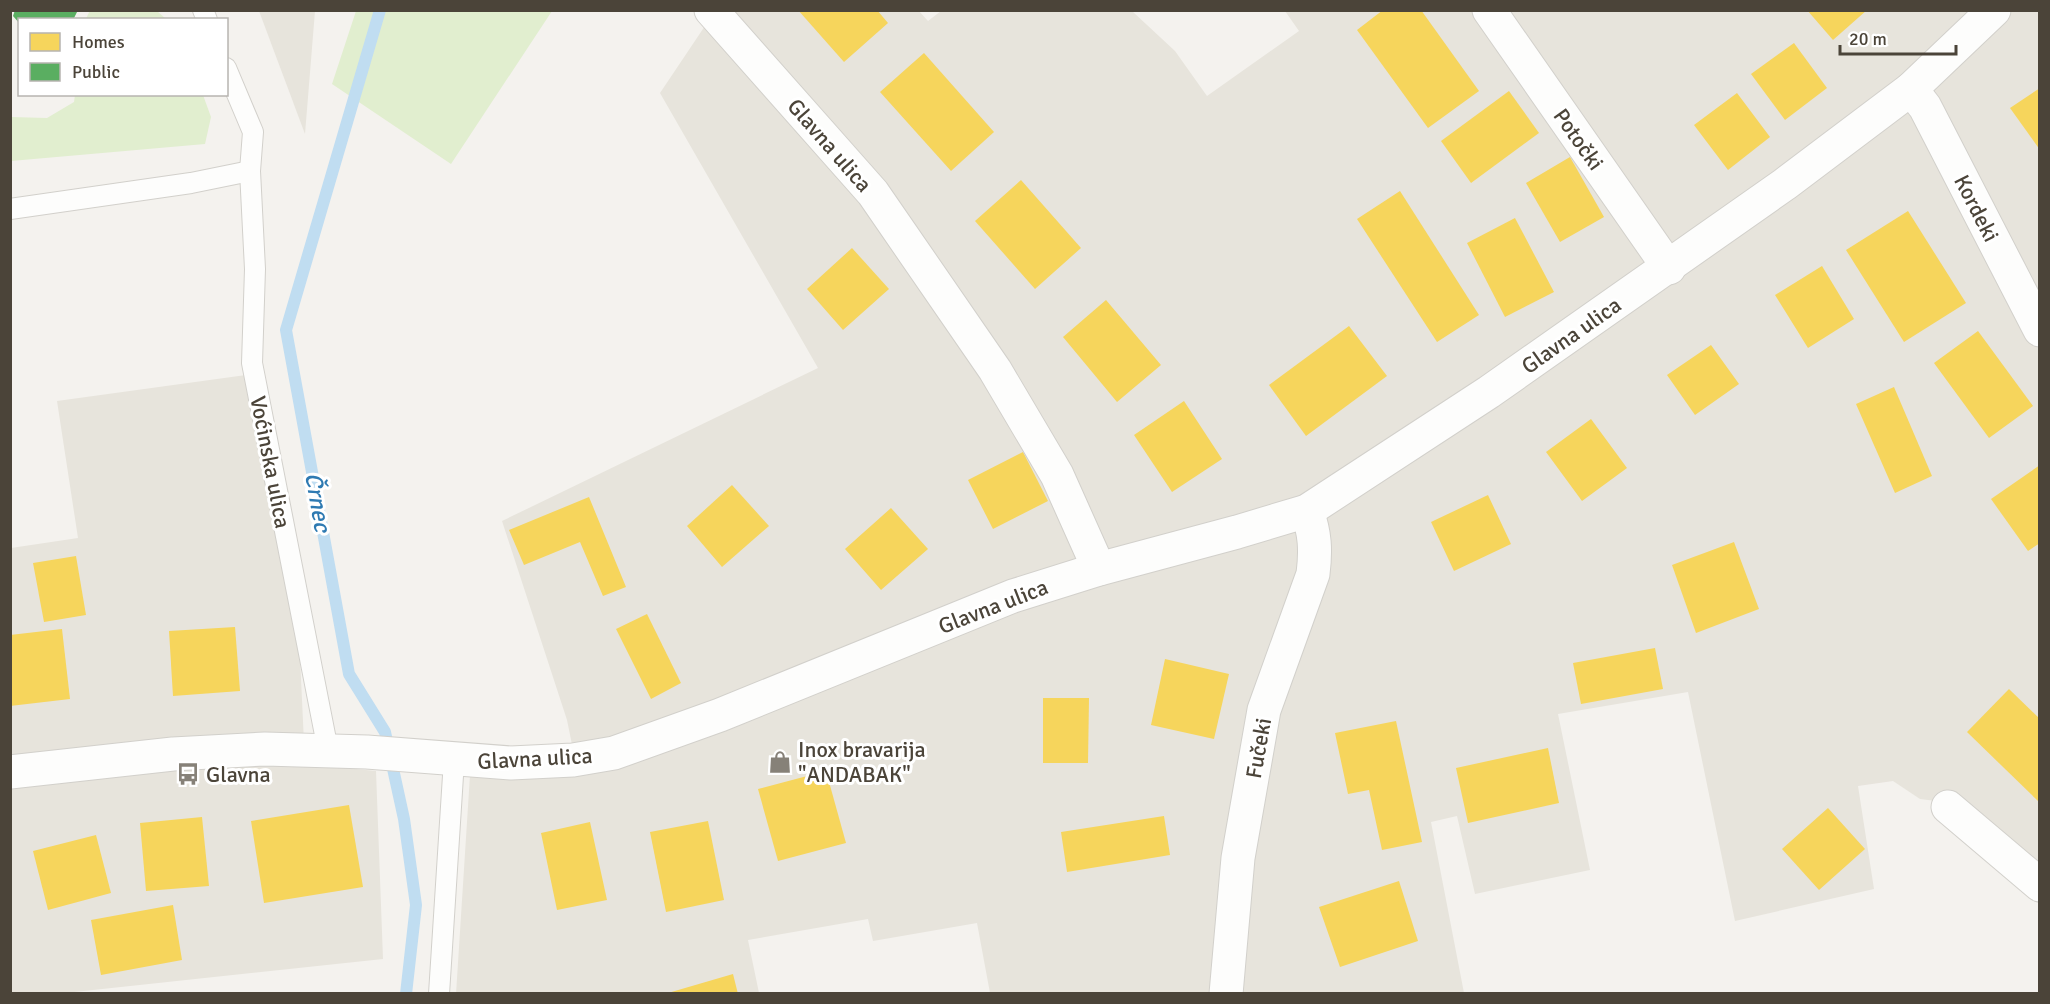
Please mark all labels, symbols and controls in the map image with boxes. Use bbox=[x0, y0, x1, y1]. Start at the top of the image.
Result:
legend bbox=[18, 18, 228, 96]
scale bar bbox=[1840, 18, 1956, 56]
text: 20 m bbox=[1849, 28, 1887, 50]
text: Homes bbox=[72, 31, 125, 53]
text: Public bbox=[72, 61, 120, 83]
street label: Glavna ulica bbox=[782, 93, 878, 198]
street label: Potočki bbox=[1548, 103, 1610, 175]
street label: Kordeki bbox=[1948, 170, 2005, 246]
street label: Glavna ulica bbox=[1516, 291, 1626, 380]
street label: Voćinska ulica bbox=[244, 394, 297, 530]
water label: Črnec bbox=[298, 470, 338, 536]
street label: Glavna ulica bbox=[934, 573, 1052, 640]
street label: Fučeki bbox=[1240, 716, 1277, 780]
place label: Inox bravarija "ANDABAK" bbox=[798, 736, 926, 788]
street label: Glavna ulica bbox=[477, 742, 593, 775]
shop icon: Inox bravarija "ANDABAK" bbox=[767, 749, 793, 775]
bus stop icon: Glavna bbox=[175, 761, 201, 787]
place label: Glavna bbox=[206, 761, 271, 788]

